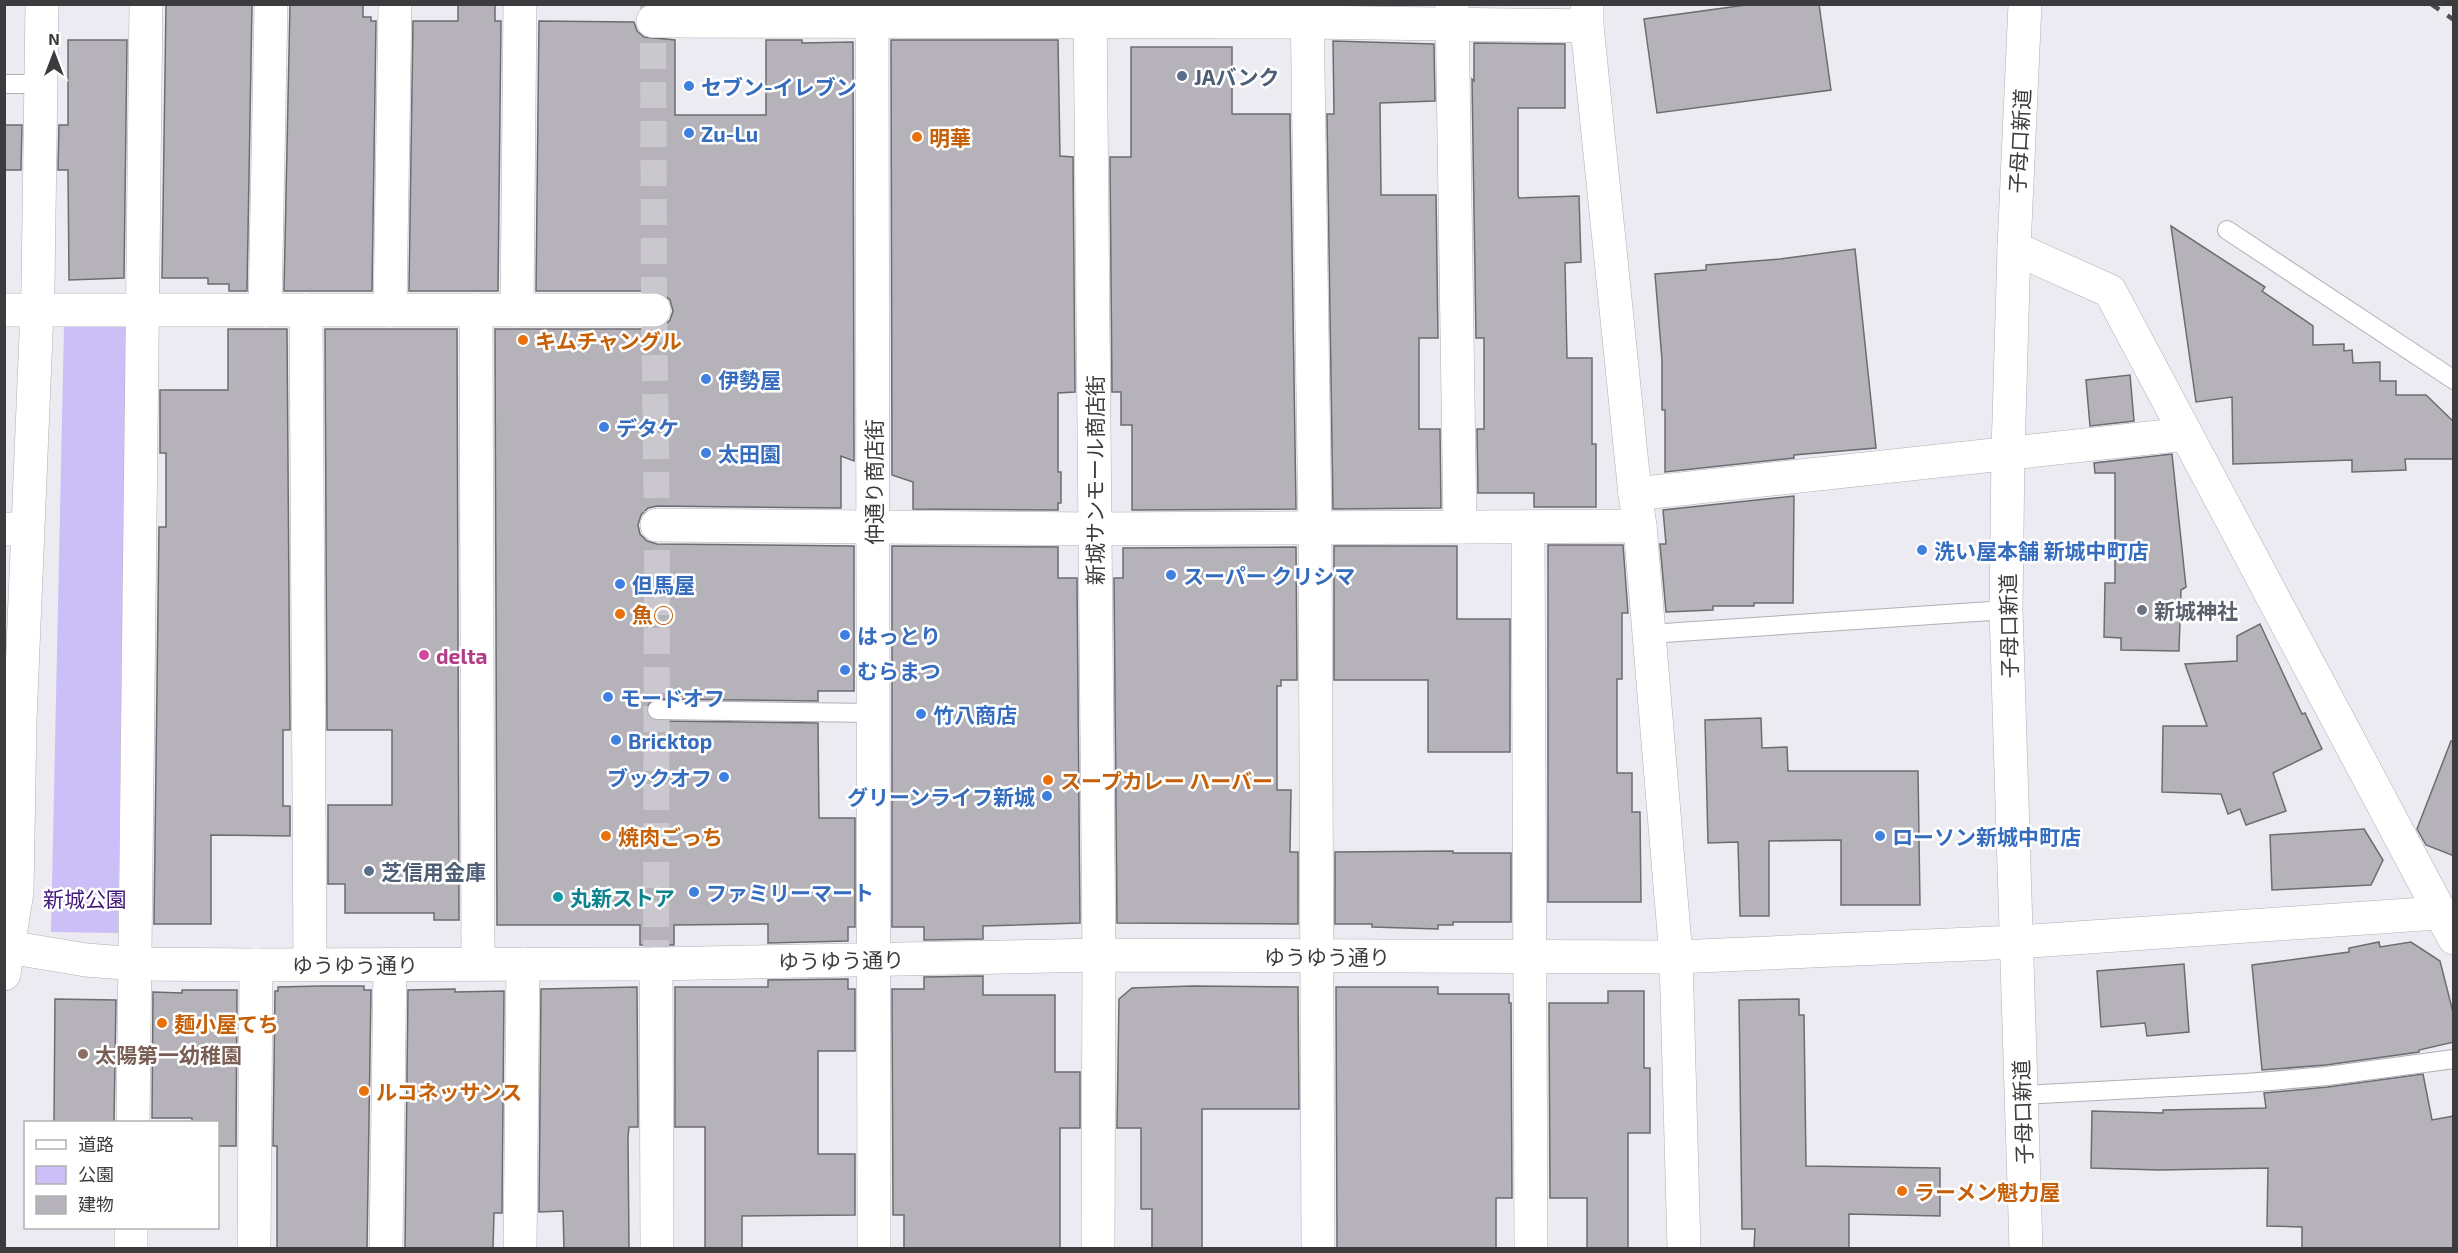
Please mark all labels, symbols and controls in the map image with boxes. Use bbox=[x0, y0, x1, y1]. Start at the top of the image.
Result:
north arrow bbox=[24, 24, 84, 84]
text: N bbox=[48, 29, 60, 48]
place label: JAバンク bbox=[1194, 64, 1280, 89]
marker: JAバンク bbox=[1175, 69, 1189, 83]
place label: セブン-イレブン bbox=[701, 74, 857, 99]
marker: セブン-イレブン bbox=[682, 79, 696, 93]
street label: 子母口新道 bbox=[2004, 88, 2034, 194]
place label: Zu-Lu bbox=[701, 121, 758, 146]
place label: 明華 bbox=[929, 125, 971, 150]
marker: Zu-Lu bbox=[682, 126, 696, 140]
marker: 明華 bbox=[910, 130, 924, 144]
place label: キムチャングル bbox=[535, 328, 682, 353]
marker: キムチャングル bbox=[516, 333, 530, 347]
place label: 伊勢屋 bbox=[718, 367, 781, 392]
marker: 伊勢屋 bbox=[699, 372, 713, 386]
street label: 新城サンモール商店街 bbox=[1082, 375, 1107, 585]
place label: デタケ bbox=[616, 415, 679, 440]
street label: 仲通り商店街 bbox=[861, 419, 886, 545]
marker: デタケ bbox=[597, 420, 611, 434]
place label: 太田園 bbox=[718, 441, 781, 466]
marker: 太田園 bbox=[699, 446, 713, 460]
place label: 洗い屋本舗 新城中町店 bbox=[1934, 538, 2149, 563]
marker: 洗い屋本舗 新城中町店 bbox=[1915, 543, 1929, 557]
place label: スーパー クリシマ bbox=[1183, 563, 1355, 588]
marker: スーパー クリシマ bbox=[1164, 568, 1178, 582]
place label: 但馬屋 bbox=[632, 572, 695, 597]
street label: 子母口新道 bbox=[1995, 573, 2021, 679]
marker: 但馬屋 bbox=[613, 577, 627, 591]
place label: 新城神社 bbox=[2154, 598, 2238, 623]
place label: 魚○ bbox=[632, 602, 674, 627]
marker: 新城神社 bbox=[2135, 603, 2149, 617]
marker: 魚○ bbox=[613, 607, 627, 621]
place label: はっとり bbox=[857, 623, 941, 648]
marker: はっとり bbox=[838, 628, 852, 642]
place label: delta bbox=[436, 643, 488, 668]
marker: delta bbox=[417, 648, 431, 662]
place label: むらまつ bbox=[857, 658, 941, 683]
marker: むらまつ bbox=[838, 663, 852, 677]
place label: モードオフ bbox=[620, 685, 725, 710]
marker: モードオフ bbox=[601, 690, 615, 704]
place label: 竹八商店 bbox=[933, 702, 1017, 727]
marker: 竹八商店 bbox=[914, 707, 928, 721]
place label: Bricktop bbox=[628, 728, 712, 753]
marker: Bricktop bbox=[609, 733, 623, 747]
place label: ブックオフ bbox=[607, 765, 712, 790]
place label: スープカレー ハーバー bbox=[1060, 768, 1273, 793]
marker: ブックオフ bbox=[717, 770, 731, 784]
marker: スープカレー ハーバー bbox=[1041, 773, 1055, 787]
place label: グリーンライフ新城 bbox=[847, 784, 1035, 809]
marker: グリーンライフ新城 bbox=[1040, 789, 1054, 803]
place label: 焼肉ごっち bbox=[618, 824, 723, 849]
place label: ローソン新城中町店 bbox=[1892, 824, 2081, 849]
marker: 焼肉ごっち bbox=[599, 829, 613, 843]
marker: ローソン新城中町店 bbox=[1873, 829, 1887, 843]
place label: 芝信用金庫 bbox=[381, 859, 486, 884]
marker: 芝信用金庫 bbox=[362, 864, 376, 878]
place label: ファミリーマート bbox=[706, 880, 874, 905]
place label: 丸新ストア bbox=[570, 885, 675, 910]
marker: ファミリーマート bbox=[687, 885, 701, 899]
park label: 新城公園 bbox=[43, 886, 127, 911]
marker: 丸新ストア bbox=[551, 890, 565, 904]
street label: ゆうゆう通り bbox=[1264, 944, 1390, 969]
street label: ゆうゆう通り bbox=[778, 946, 904, 974]
street label: ゆうゆう通り bbox=[292, 952, 418, 977]
place label: 麺小屋てち bbox=[174, 1011, 279, 1036]
marker: 麺小屋てち bbox=[155, 1016, 169, 1030]
place label: 太陽第一幼稚園 bbox=[95, 1042, 242, 1067]
marker: 太陽第一幼稚園 bbox=[76, 1047, 90, 1061]
street label: 子母口新道 bbox=[2008, 1059, 2036, 1165]
place label: ルコネッサンス bbox=[376, 1079, 522, 1104]
marker: ルコネッサンス bbox=[357, 1084, 371, 1098]
legend bbox=[24, 1121, 219, 1229]
text: 道路 bbox=[78, 1133, 114, 1155]
text: 公園 bbox=[78, 1163, 114, 1185]
place label: ラーメン魁力屋 bbox=[1914, 1179, 2060, 1204]
marker: ラーメン魁力屋 bbox=[1895, 1184, 1909, 1198]
text: 建物 bbox=[78, 1193, 114, 1215]

